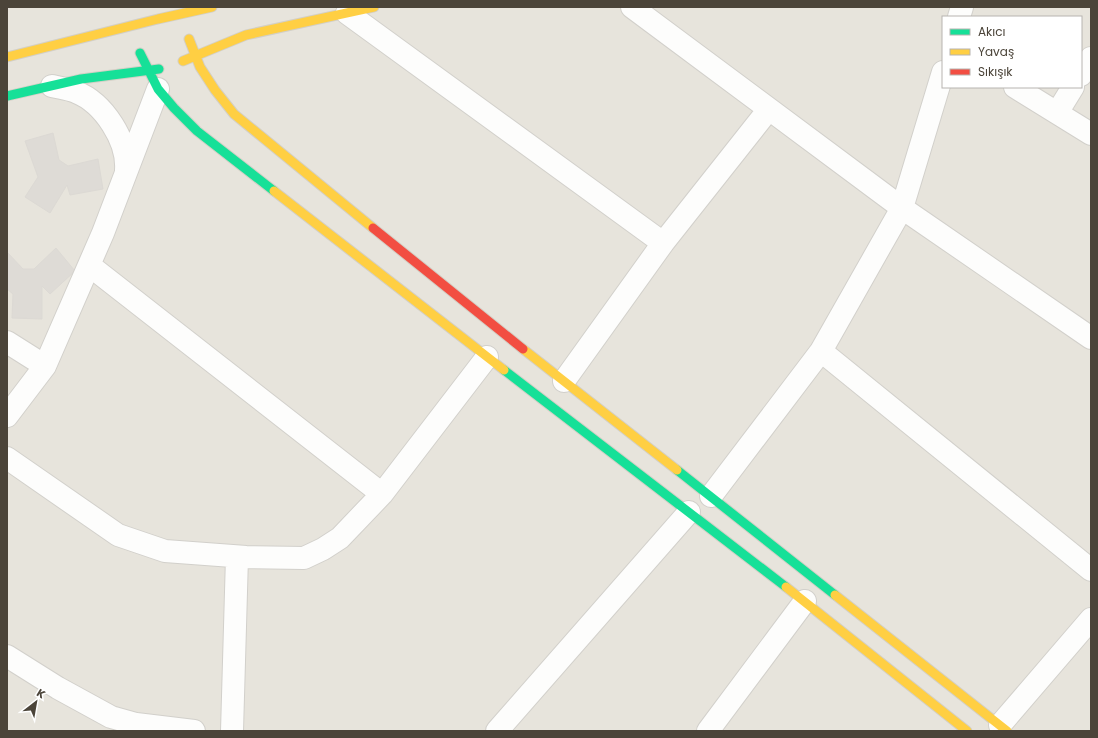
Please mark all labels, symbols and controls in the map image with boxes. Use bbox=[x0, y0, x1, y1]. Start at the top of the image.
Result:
legend bbox=[942, 16, 1082, 88]
text: Akıcı bbox=[978, 23, 1006, 40]
text: Yavaş bbox=[978, 43, 1014, 60]
text: Sıkışık bbox=[978, 63, 1013, 80]
north arrow bbox=[16, 682, 56, 722]
text: K bbox=[34, 685, 49, 702]

